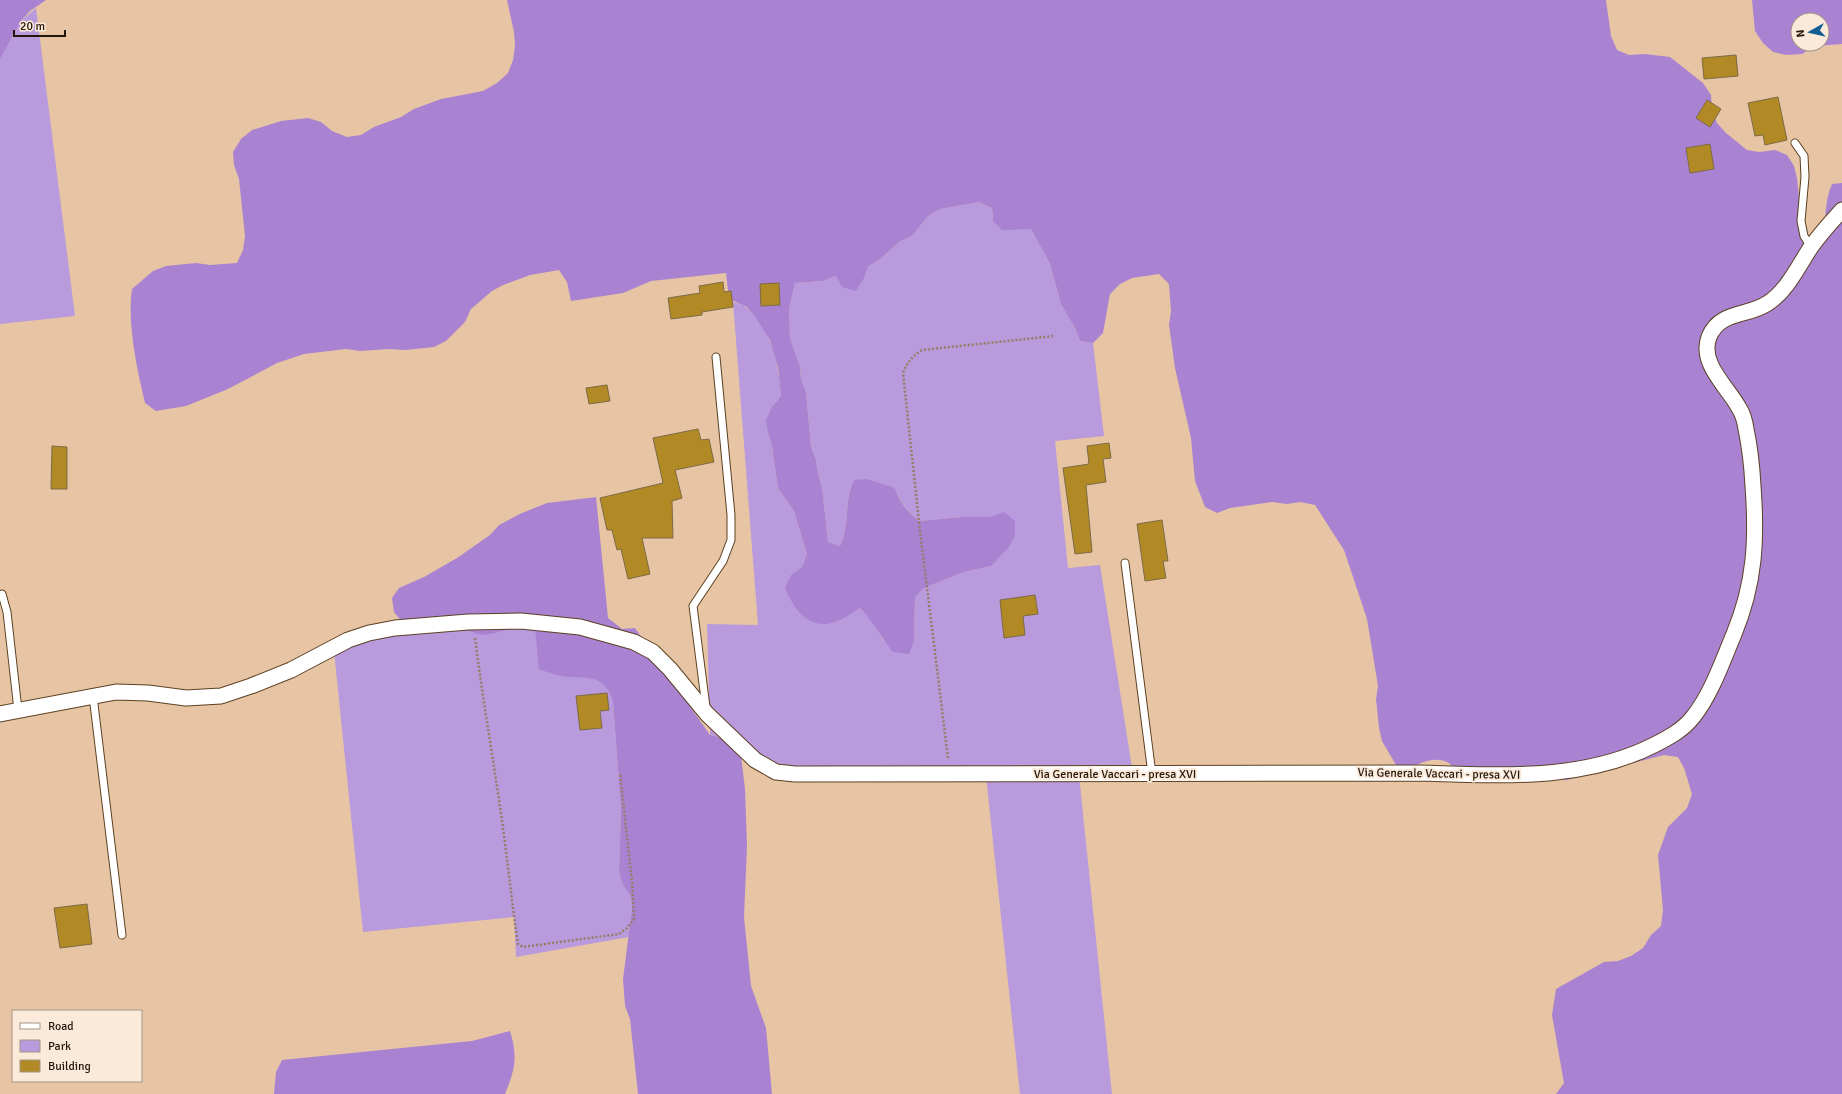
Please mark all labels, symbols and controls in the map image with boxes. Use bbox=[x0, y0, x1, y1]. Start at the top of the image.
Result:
scale bar bbox=[14, 12, 65, 38]
north arrow bbox=[1790, 12, 1830, 52]
text: 20 m bbox=[20, 19, 45, 34]
text: N bbox=[1794, 29, 1808, 38]
street label: Via Generale Vaccari - presa XVI bbox=[1358, 765, 1520, 783]
street label: Via Generale Vaccari - presa XVI bbox=[1034, 767, 1196, 782]
legend bbox=[12, 1010, 142, 1082]
text: Road bbox=[48, 1019, 74, 1034]
text: Park bbox=[48, 1039, 71, 1054]
text: Building bbox=[48, 1059, 91, 1074]

